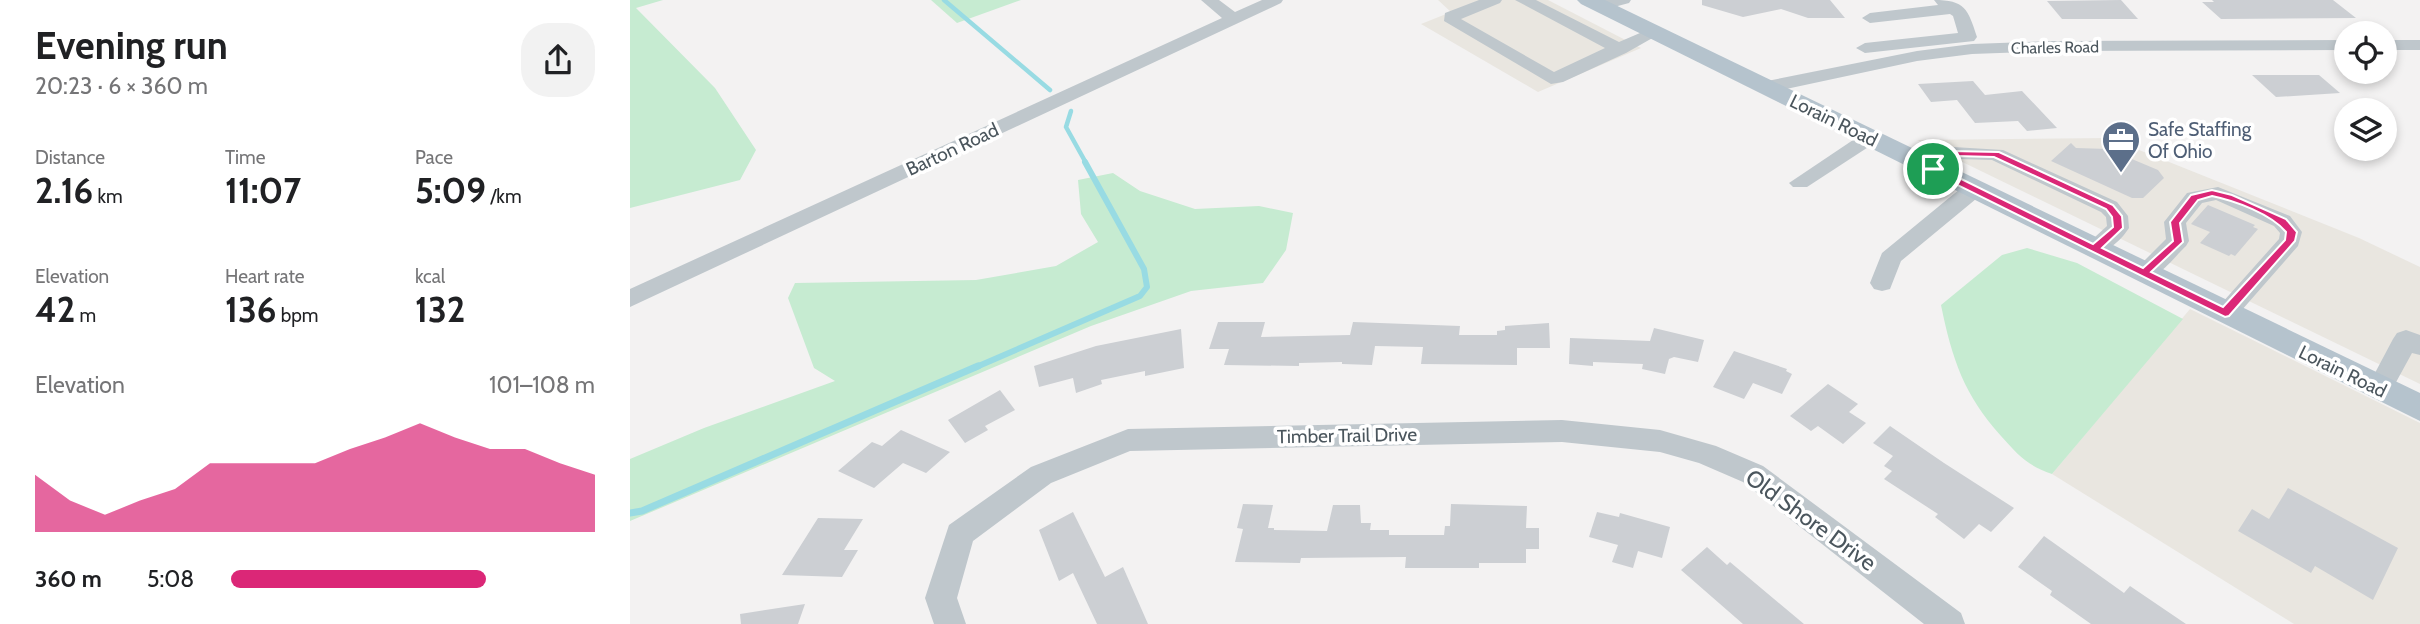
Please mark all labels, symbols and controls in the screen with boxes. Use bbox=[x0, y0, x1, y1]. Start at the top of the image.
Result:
map controls bbox=[2334, 21, 2397, 161]
button: locate bbox=[2334, 21, 2397, 84]
text: Evening run bbox=[35, 22, 228, 69]
button: share bbox=[521, 23, 595, 97]
street label: Charles Road bbox=[2011, 37, 2099, 58]
text: 20:23 · 6 × 360 m bbox=[35, 72, 208, 100]
street label: Lorain Road bbox=[1786, 89, 1881, 152]
button: layers bbox=[2334, 98, 2397, 161]
street label: Barton Road bbox=[902, 118, 1002, 181]
place label: Safe Staffing Of Ohio bbox=[2148, 118, 2252, 163]
office icon: Safe Staffing Of Ohio bbox=[2100, 119, 2142, 174]
pin bbox=[1903, 139, 1963, 199]
text: Distance bbox=[35, 146, 105, 169]
text: Time bbox=[225, 146, 265, 169]
text: Pace bbox=[415, 146, 453, 169]
icon: arrive bbox=[1914, 150, 1952, 188]
text: 2.16 bbox=[35, 169, 93, 212]
text: 11:07 bbox=[225, 169, 301, 212]
text: 5:09 bbox=[415, 169, 486, 212]
text: km bbox=[93, 185, 123, 208]
text: /km bbox=[486, 185, 522, 208]
text: Elevation bbox=[35, 265, 109, 288]
text: Heart rate bbox=[225, 265, 305, 288]
text: kcal bbox=[415, 265, 445, 288]
text: 42 bbox=[35, 288, 75, 331]
text: 136 bbox=[225, 288, 276, 331]
text: 132 bbox=[415, 288, 465, 331]
text: m bbox=[75, 304, 96, 327]
text: bpm bbox=[276, 304, 319, 327]
street label: Lorain Road bbox=[2295, 340, 2390, 403]
text: Elevation bbox=[35, 371, 125, 399]
text: 101–108 m bbox=[489, 371, 595, 399]
street label: Timber Trail Drive bbox=[1277, 423, 1417, 448]
street label: Old Shore Drive bbox=[1740, 463, 1882, 577]
text: 360 m bbox=[35, 565, 102, 593]
text: 5:08 bbox=[147, 565, 194, 593]

